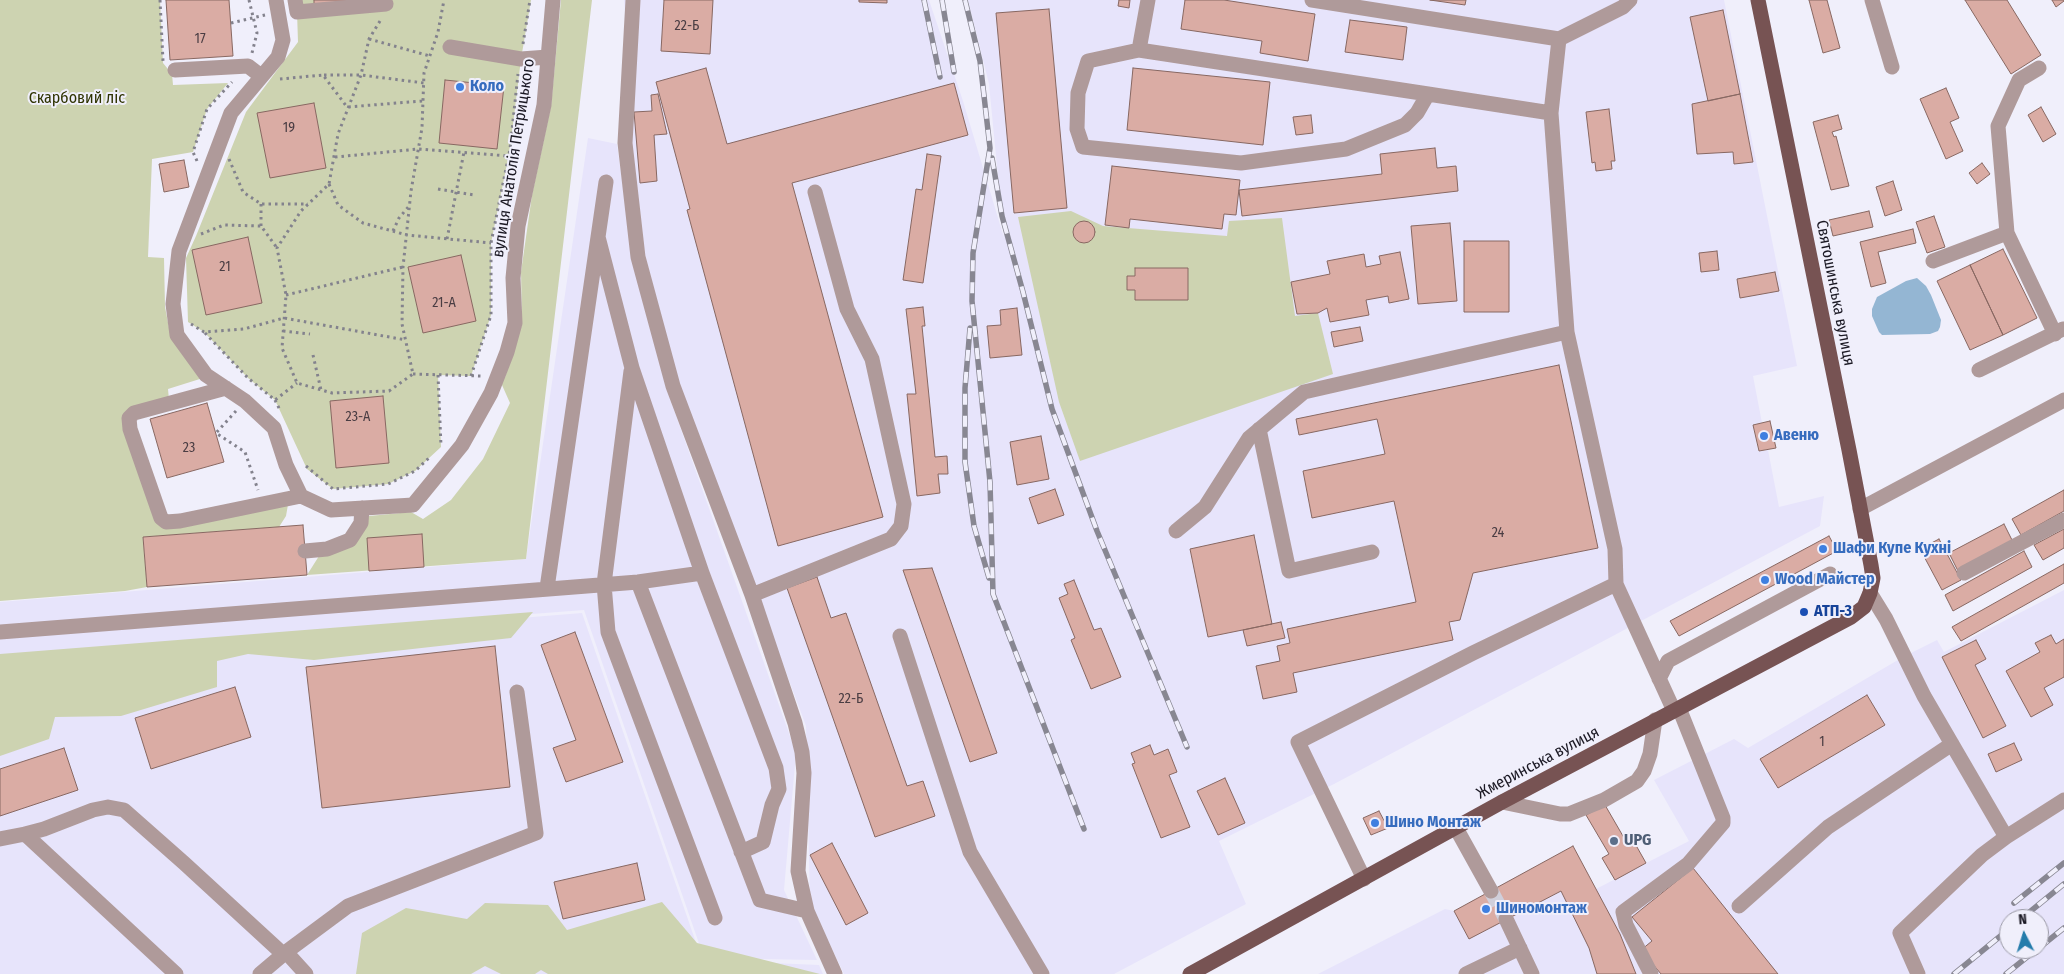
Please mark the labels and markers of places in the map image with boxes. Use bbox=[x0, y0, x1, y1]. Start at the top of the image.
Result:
place label: Коло bbox=[470, 77, 504, 97]
marker: Коло bbox=[454, 81, 466, 93]
place label: Авеню bbox=[1774, 426, 1819, 446]
marker: Авеню bbox=[1758, 430, 1770, 442]
place label: Шафи Купе Кухні bbox=[1833, 539, 1951, 559]
marker: Шафи Купе Кухні bbox=[1817, 543, 1829, 555]
place label: Wood Майстер bbox=[1775, 570, 1875, 590]
marker: Wood Майстер bbox=[1759, 574, 1771, 586]
place label: АТП-3 bbox=[1814, 602, 1852, 622]
marker: АТП-3 bbox=[1798, 606, 1810, 618]
place label: Шино Монтаж bbox=[1385, 813, 1481, 833]
marker: Шино Монтаж bbox=[1369, 817, 1381, 829]
place label: UPG bbox=[1624, 831, 1652, 851]
marker: UPG bbox=[1608, 835, 1620, 847]
place label: Шиномонтаж bbox=[1496, 899, 1587, 919]
marker: Шиномонтаж bbox=[1480, 903, 1492, 915]

